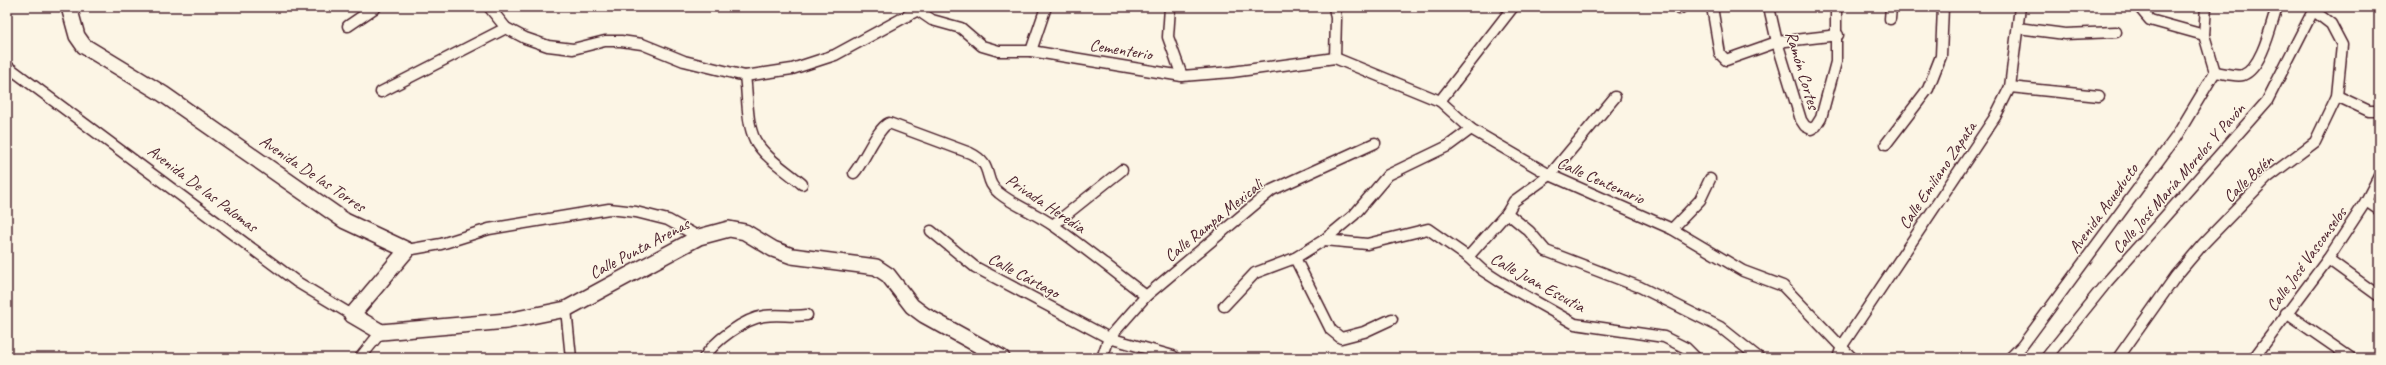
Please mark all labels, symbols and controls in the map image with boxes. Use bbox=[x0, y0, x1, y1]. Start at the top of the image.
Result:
street label: Ramón Cortes bbox=[1781, 28, 1825, 114]
street label: Cementerio bbox=[1088, 34, 1156, 65]
street label: Calle José María Morelos Y Pavón bbox=[2107, 98, 2250, 258]
street label: Calle Emiliano Zapata bbox=[1894, 116, 1982, 233]
street label: Avenida De las Torres bbox=[256, 130, 371, 217]
street label: Avenida De las Palomas bbox=[143, 140, 263, 237]
street label: Calle Belén bbox=[2219, 149, 2279, 207]
street label: Calle Centenario bbox=[1554, 152, 1649, 209]
street label: Avenida Acueducto bbox=[2064, 159, 2143, 257]
street label: Privada Heredia bbox=[1002, 169, 1091, 239]
street label: Calle Rampa Mexicali bbox=[1160, 173, 1268, 266]
street label: Calle José Vasconselos bbox=[2262, 201, 2353, 316]
street label: Calle Punta Arenas bbox=[586, 212, 695, 284]
street label: Calle Cártago bbox=[985, 248, 1065, 304]
street label: Calle Juan Escutia bbox=[1487, 248, 1590, 318]

